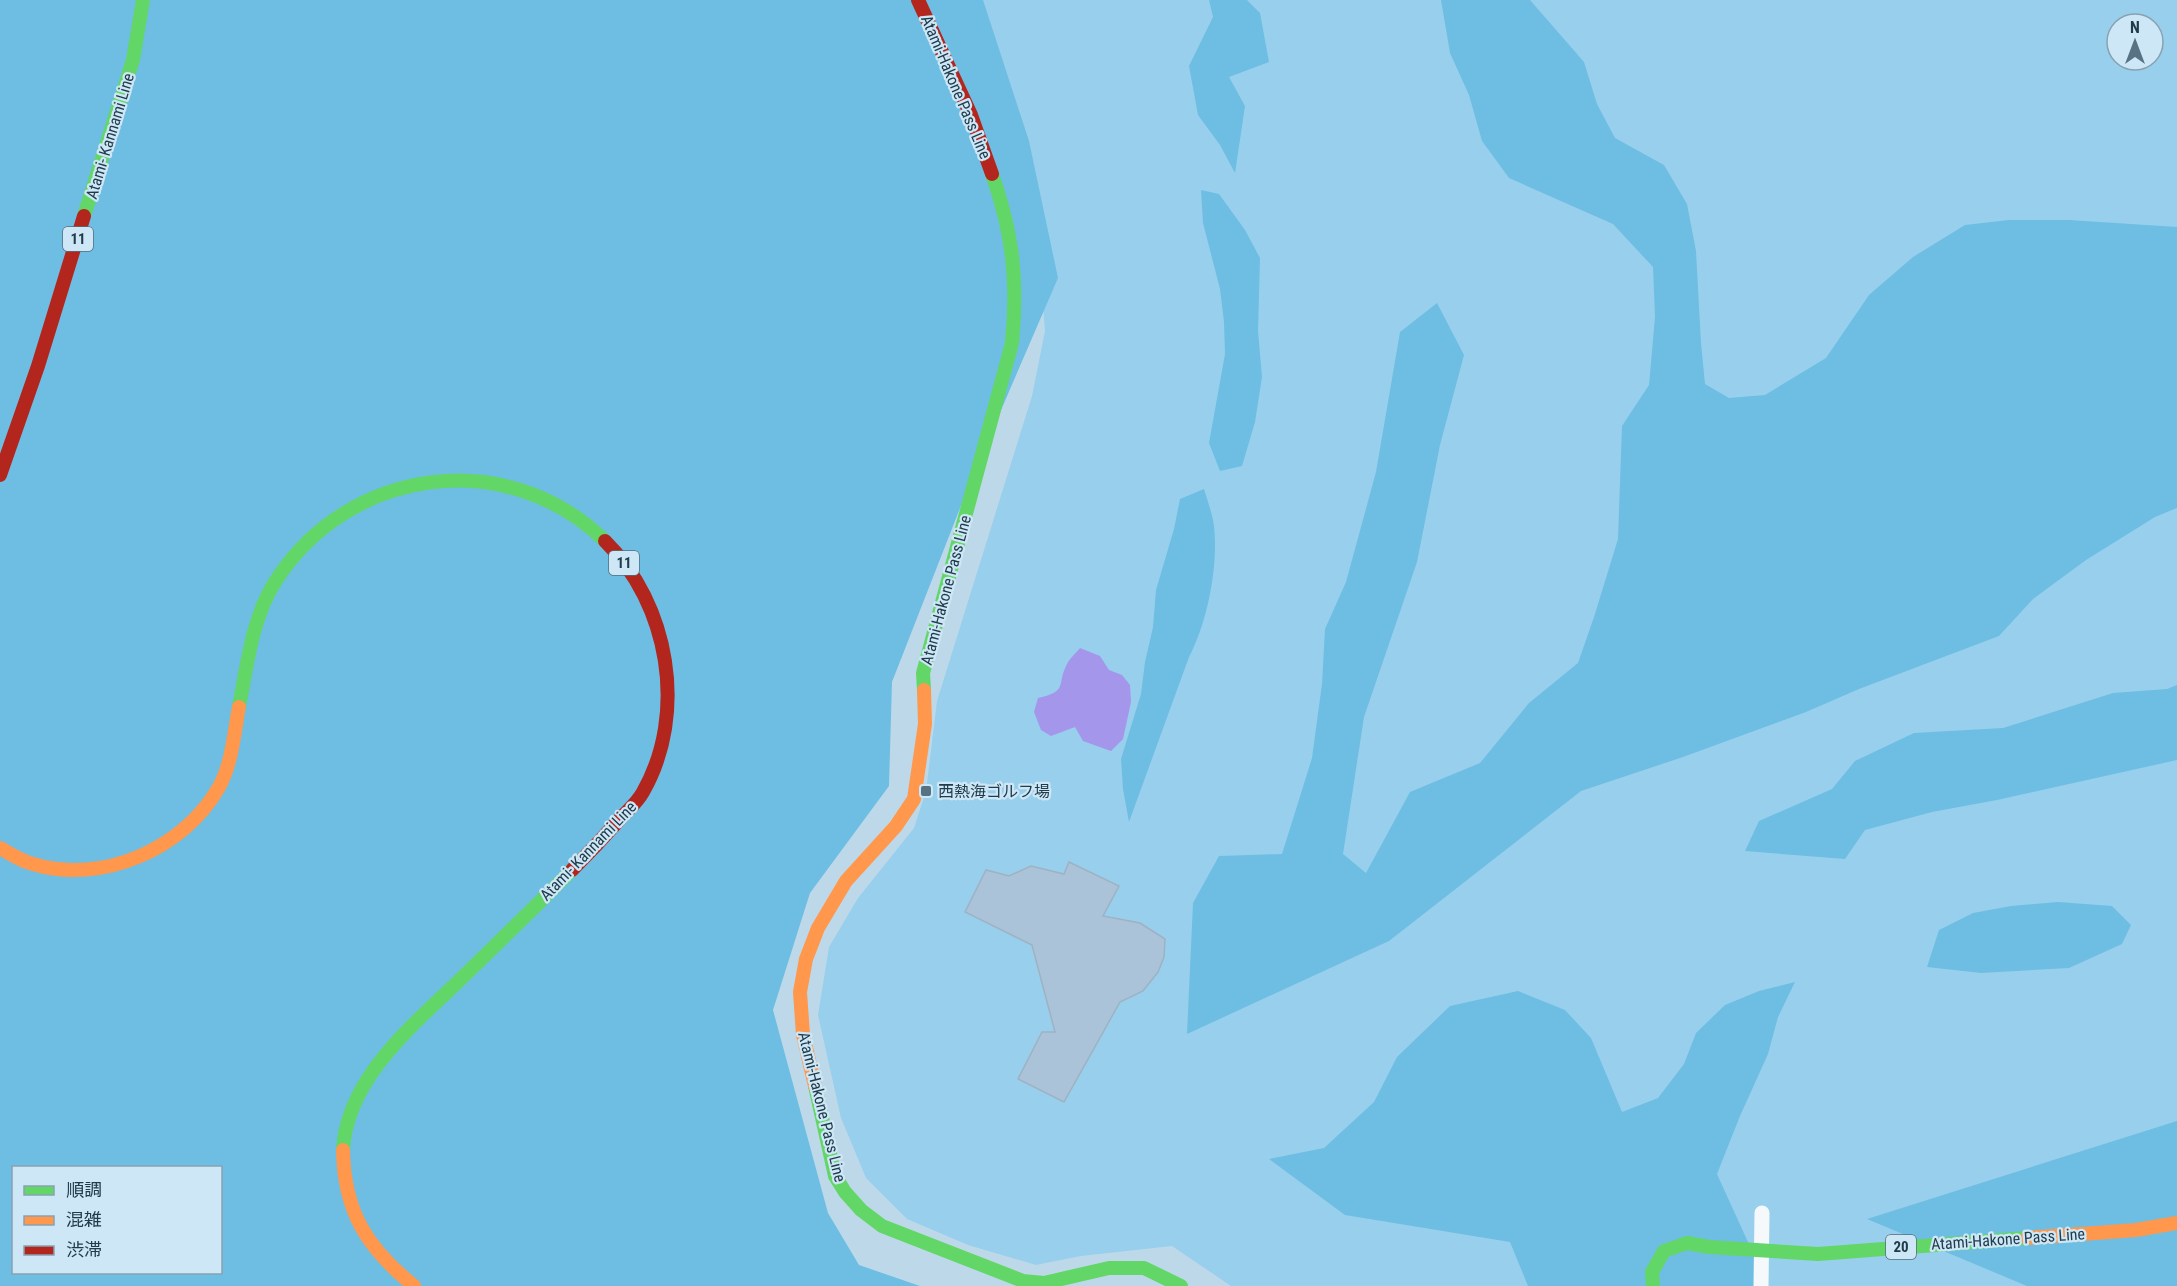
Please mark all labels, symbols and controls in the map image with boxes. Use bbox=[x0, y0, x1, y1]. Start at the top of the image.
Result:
street label: Atami-Hakone Pass Line bbox=[917, 12, 995, 162]
north arrow bbox=[2105, 12, 2165, 72]
text: N bbox=[2130, 18, 2140, 37]
street label: Atami- Kannami Line bbox=[82, 71, 138, 201]
road number: 11 bbox=[63, 227, 93, 251]
street label: Atami-Hakone Pass Line bbox=[917, 513, 975, 667]
road number: 11 bbox=[609, 551, 639, 575]
place label: 西熱海ゴルフ場 bbox=[938, 782, 1050, 801]
marker: 西熱海ゴルフ場 bbox=[919, 784, 933, 798]
street label: Atami- Kannami Line bbox=[536, 798, 640, 904]
street label: Atami-Hakone Pass Line bbox=[794, 1030, 850, 1184]
legend bbox=[12, 1166, 222, 1274]
text: 順調 bbox=[66, 1179, 102, 1200]
text: 混雑 bbox=[66, 1209, 102, 1230]
street label: Atami-Hakone Pass Line bbox=[1930, 1224, 2086, 1254]
road number: 20 bbox=[1886, 1235, 1916, 1259]
text: 渋滞 bbox=[66, 1239, 102, 1260]

